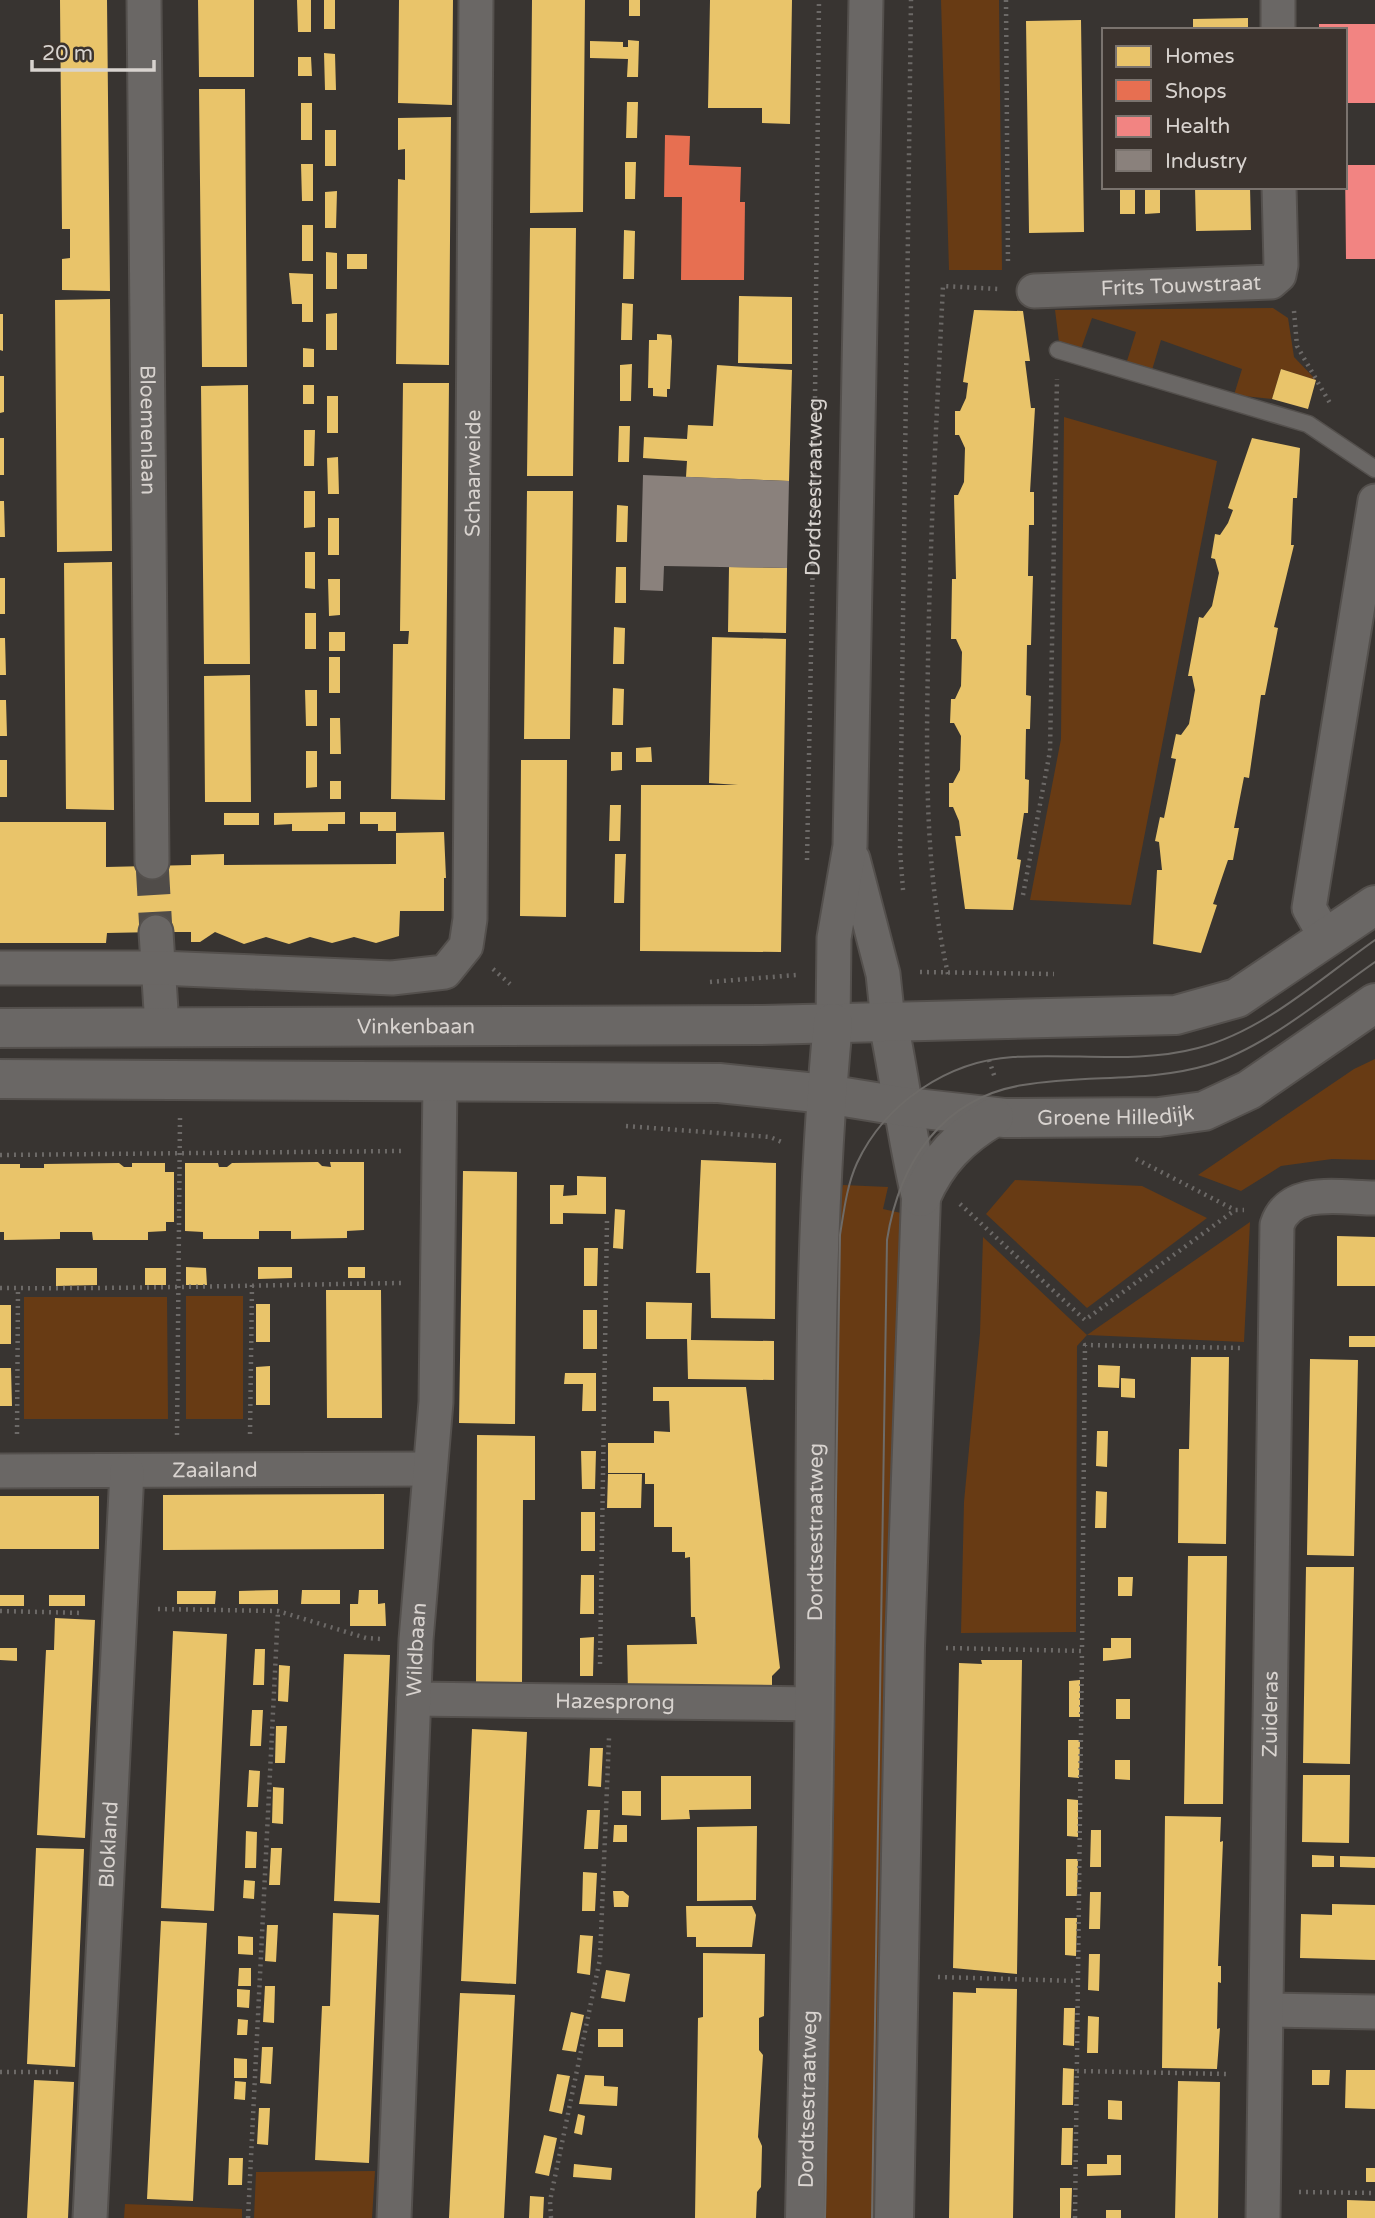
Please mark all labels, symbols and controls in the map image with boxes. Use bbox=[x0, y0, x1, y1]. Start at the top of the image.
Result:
scale bar bbox=[32, 28, 154, 72]
legend bbox=[1102, 28, 1347, 189]
text: 20 m bbox=[42, 41, 93, 66]
text: Homes bbox=[1165, 44, 1235, 69]
text: Shops bbox=[1165, 79, 1227, 104]
text: Health bbox=[1165, 114, 1230, 139]
text: Industry bbox=[1165, 149, 1247, 174]
street label: Frits Touwstraat bbox=[1100, 270, 1261, 301]
street label: Bloemenlaan bbox=[134, 365, 161, 495]
street label: Dordtsestraatweg bbox=[801, 398, 828, 576]
street label: Schaarweide bbox=[460, 409, 486, 537]
street label: Vinkenbaan bbox=[357, 1014, 475, 1040]
street label: Groene Hilledijk bbox=[1037, 1100, 1196, 1131]
street label: Dordtsestraatweg bbox=[803, 1443, 829, 1621]
street label: Zaailand bbox=[172, 1458, 258, 1483]
street label: Wildbaan bbox=[402, 1601, 432, 1697]
street label: Zuideras bbox=[1257, 1671, 1284, 1758]
street label: Hazesprong bbox=[555, 1689, 675, 1715]
street label: Blokland bbox=[94, 1800, 124, 1889]
street label: Dordtsestraatweg bbox=[794, 2010, 823, 2188]

